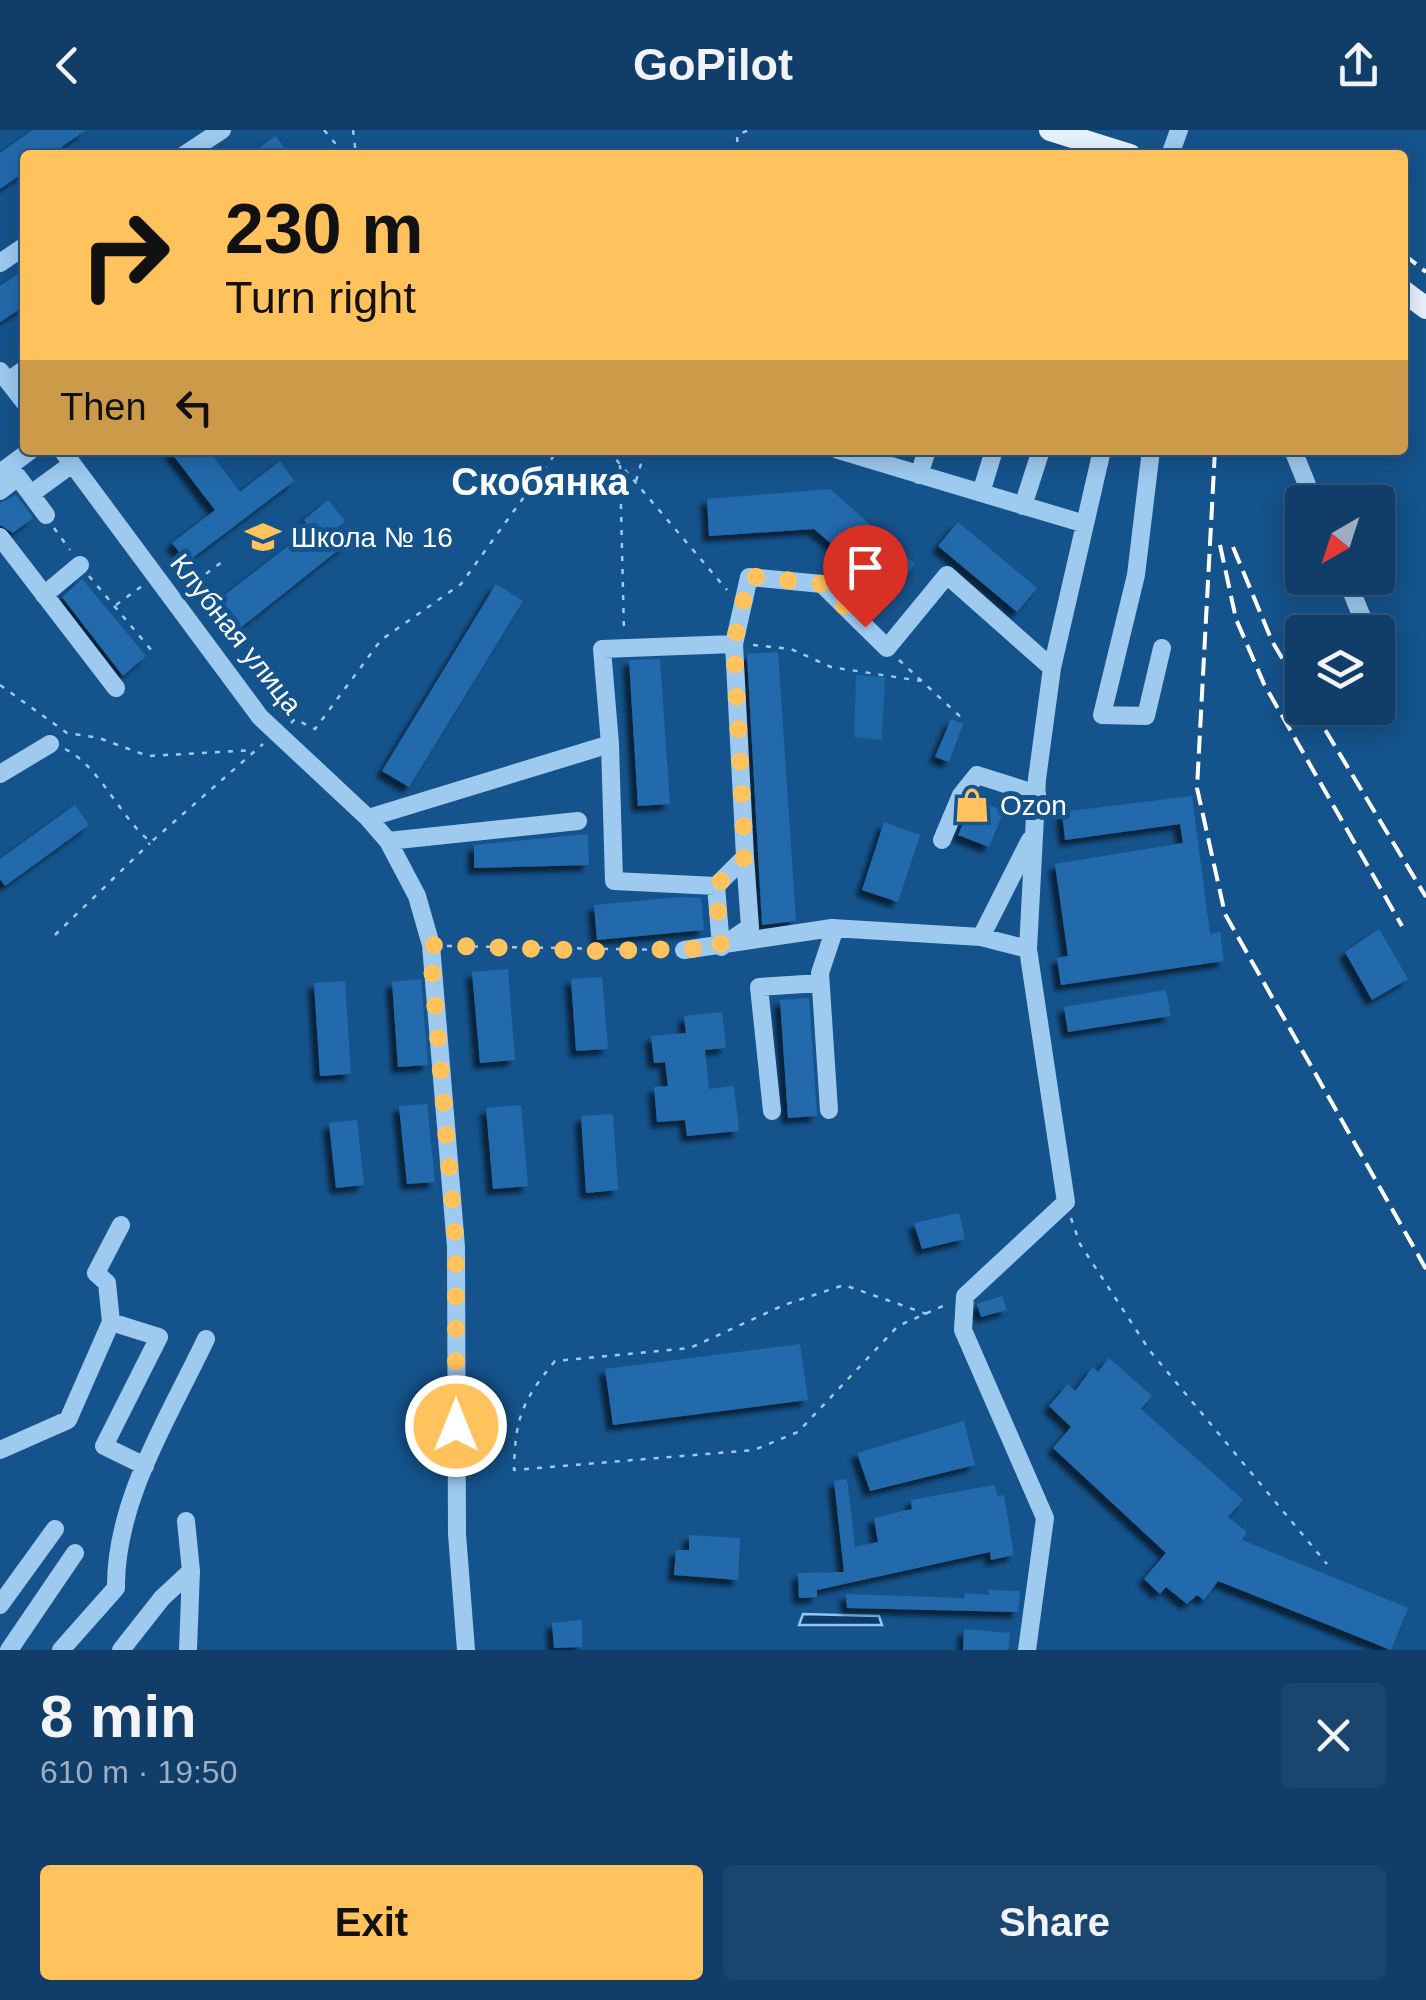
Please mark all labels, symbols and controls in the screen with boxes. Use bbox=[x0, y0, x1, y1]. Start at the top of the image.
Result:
icon: back bbox=[40, 38, 95, 93]
icon: share bbox=[1331, 38, 1386, 93]
text: GoPilot bbox=[633, 39, 793, 90]
icon: right bbox=[60, 190, 190, 320]
text: 230 m bbox=[225, 190, 423, 268]
text: Turn right bbox=[225, 272, 416, 323]
icon: left bbox=[167, 380, 222, 435]
text: Then bbox=[60, 386, 147, 428]
district label: Скобянка bbox=[451, 461, 630, 503]
north arrow bbox=[1285, 485, 1395, 595]
map controls bbox=[1285, 485, 1395, 725]
school or university icon: Школа № 16 bbox=[244, 518, 282, 556]
place label: Школа № 16 bbox=[291, 522, 453, 553]
pin bbox=[823, 525, 908, 628]
icon: arrive bbox=[838, 540, 893, 595]
street label: Клубная улица bbox=[164, 548, 308, 720]
button: layers bbox=[1285, 615, 1395, 725]
shop icon: Ozon bbox=[953, 786, 991, 824]
place label: Ozon bbox=[1000, 790, 1067, 821]
position arrow bbox=[404, 1374, 508, 1478]
text: 8 min bbox=[40, 1683, 197, 1750]
button: close bbox=[1281, 1683, 1386, 1788]
text: 610 m · 19:50 bbox=[40, 1754, 237, 1790]
button: Exit bbox=[40, 1865, 703, 1980]
button: Share bbox=[723, 1865, 1386, 1980]

